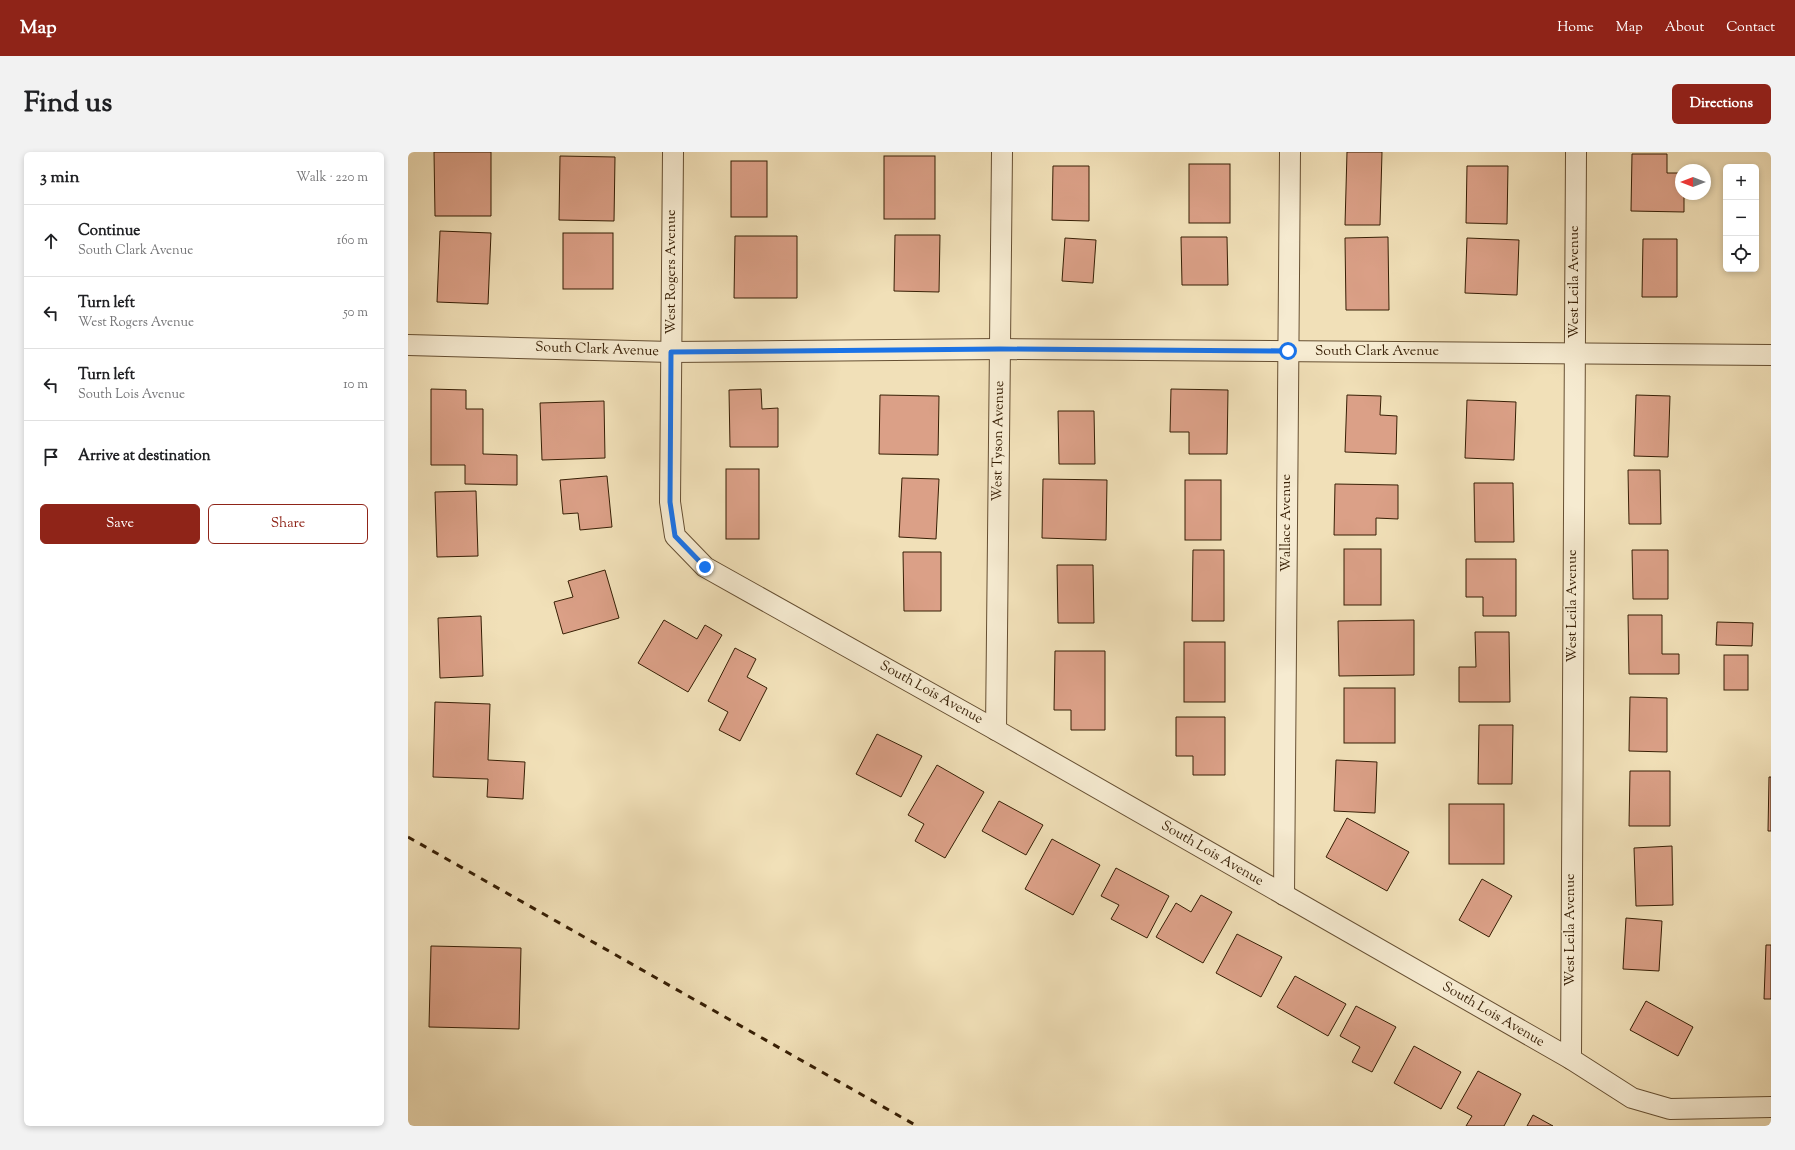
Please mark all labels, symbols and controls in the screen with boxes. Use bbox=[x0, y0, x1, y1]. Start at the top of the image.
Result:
text: Map bbox=[20, 15, 57, 42]
text: Home bbox=[1557, 18, 1594, 38]
text: Map bbox=[1616, 18, 1643, 38]
text: About bbox=[1665, 18, 1704, 38]
text: Contact bbox=[1726, 18, 1775, 38]
text: Find us bbox=[24, 84, 112, 124]
button: Directions bbox=[1672, 84, 1771, 124]
north arrow bbox=[1675, 164, 1711, 200]
map controls bbox=[1723, 164, 1759, 272]
button: + bbox=[1723, 164, 1759, 200]
text: 3 min bbox=[40, 166, 79, 190]
text: Walk · 220 m bbox=[296, 169, 368, 187]
button: − bbox=[1723, 200, 1759, 236]
street label: West Rogers Avenue bbox=[662, 209, 682, 335]
text: Continue bbox=[78, 221, 140, 242]
street label: West Leila Avenue bbox=[1565, 225, 1585, 339]
icon: ahead bbox=[40, 230, 62, 252]
text: 160 m bbox=[337, 232, 368, 250]
button: locate bbox=[1723, 236, 1759, 272]
text: South Clark Avenue bbox=[78, 242, 193, 260]
text: Turn left bbox=[78, 293, 135, 314]
icon: left bbox=[40, 302, 62, 324]
text: 50 m bbox=[343, 304, 368, 322]
text: West Rogers Avenue bbox=[78, 314, 194, 332]
street label: South Clark Avenue bbox=[535, 338, 659, 362]
route start bbox=[1279, 342, 1297, 360]
street label: South Clark Avenue bbox=[1315, 342, 1439, 362]
text: Turn left bbox=[78, 365, 135, 386]
icon: left bbox=[40, 374, 62, 396]
text: 10 m bbox=[343, 376, 368, 394]
street label: West Tyson Avenue bbox=[988, 380, 1010, 502]
text: South Lois Avenue bbox=[78, 386, 185, 404]
icon: arrive bbox=[40, 446, 62, 468]
text: Arrive at destination bbox=[78, 446, 211, 467]
street label: Wallace Avenue bbox=[1277, 474, 1297, 572]
button: Save bbox=[40, 504, 200, 544]
button: Share bbox=[208, 504, 368, 544]
street label: West Leila Avenue bbox=[1563, 549, 1583, 663]
route end bbox=[696, 558, 714, 576]
street label: South Lois Avenue bbox=[876, 656, 986, 730]
street label: South Lois Avenue bbox=[1157, 816, 1267, 892]
street label: West Leila Avenue bbox=[1561, 873, 1581, 987]
street label: South Lois Avenue bbox=[1438, 977, 1548, 1053]

